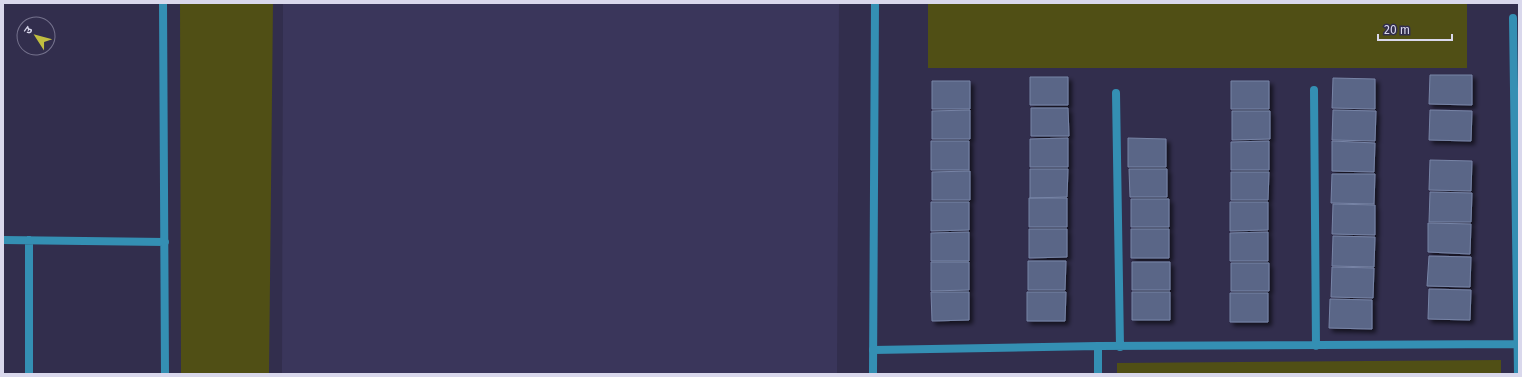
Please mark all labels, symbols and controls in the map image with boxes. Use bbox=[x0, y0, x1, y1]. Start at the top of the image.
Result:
north arrow bbox=[16, 16, 56, 56]
scale bar bbox=[1378, 16, 1452, 42]
text: 20 m bbox=[1384, 23, 1410, 37]
text: उ bbox=[21, 24, 36, 37]

